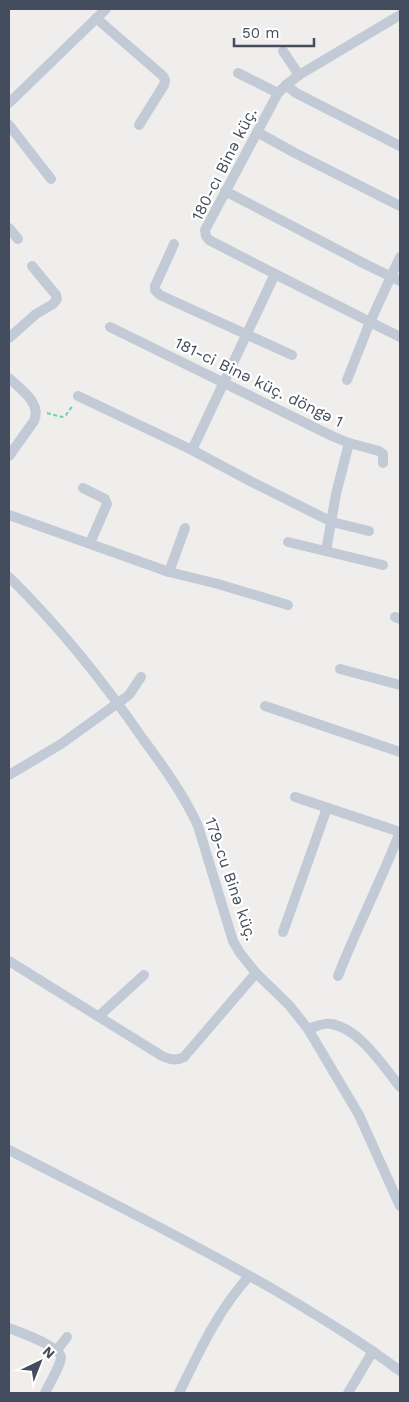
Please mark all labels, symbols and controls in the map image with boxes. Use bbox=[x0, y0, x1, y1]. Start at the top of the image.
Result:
scale bar bbox=[234, 15, 314, 47]
text: 50 m bbox=[242, 24, 279, 42]
street label: 180-cı Binə küç. bbox=[187, 104, 261, 224]
street label: 181-ci Binə küç. döngə 1 bbox=[172, 333, 346, 431]
street label: 179-cu Binə küç. bbox=[201, 815, 261, 943]
north arrow bbox=[15, 1337, 65, 1387]
text: N bbox=[40, 1343, 58, 1362]

